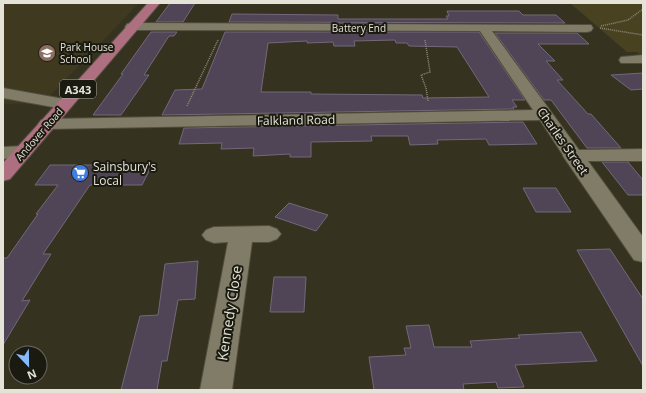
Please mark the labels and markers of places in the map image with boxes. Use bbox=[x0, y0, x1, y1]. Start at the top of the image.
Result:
place label: Park House School bbox=[60, 40, 114, 66]
school or university icon: Park House School bbox=[37, 43, 57, 63]
place label: Sainsbury's Local bbox=[93, 158, 157, 189]
supermarket icon: Sainsbury's Local bbox=[70, 163, 90, 183]

